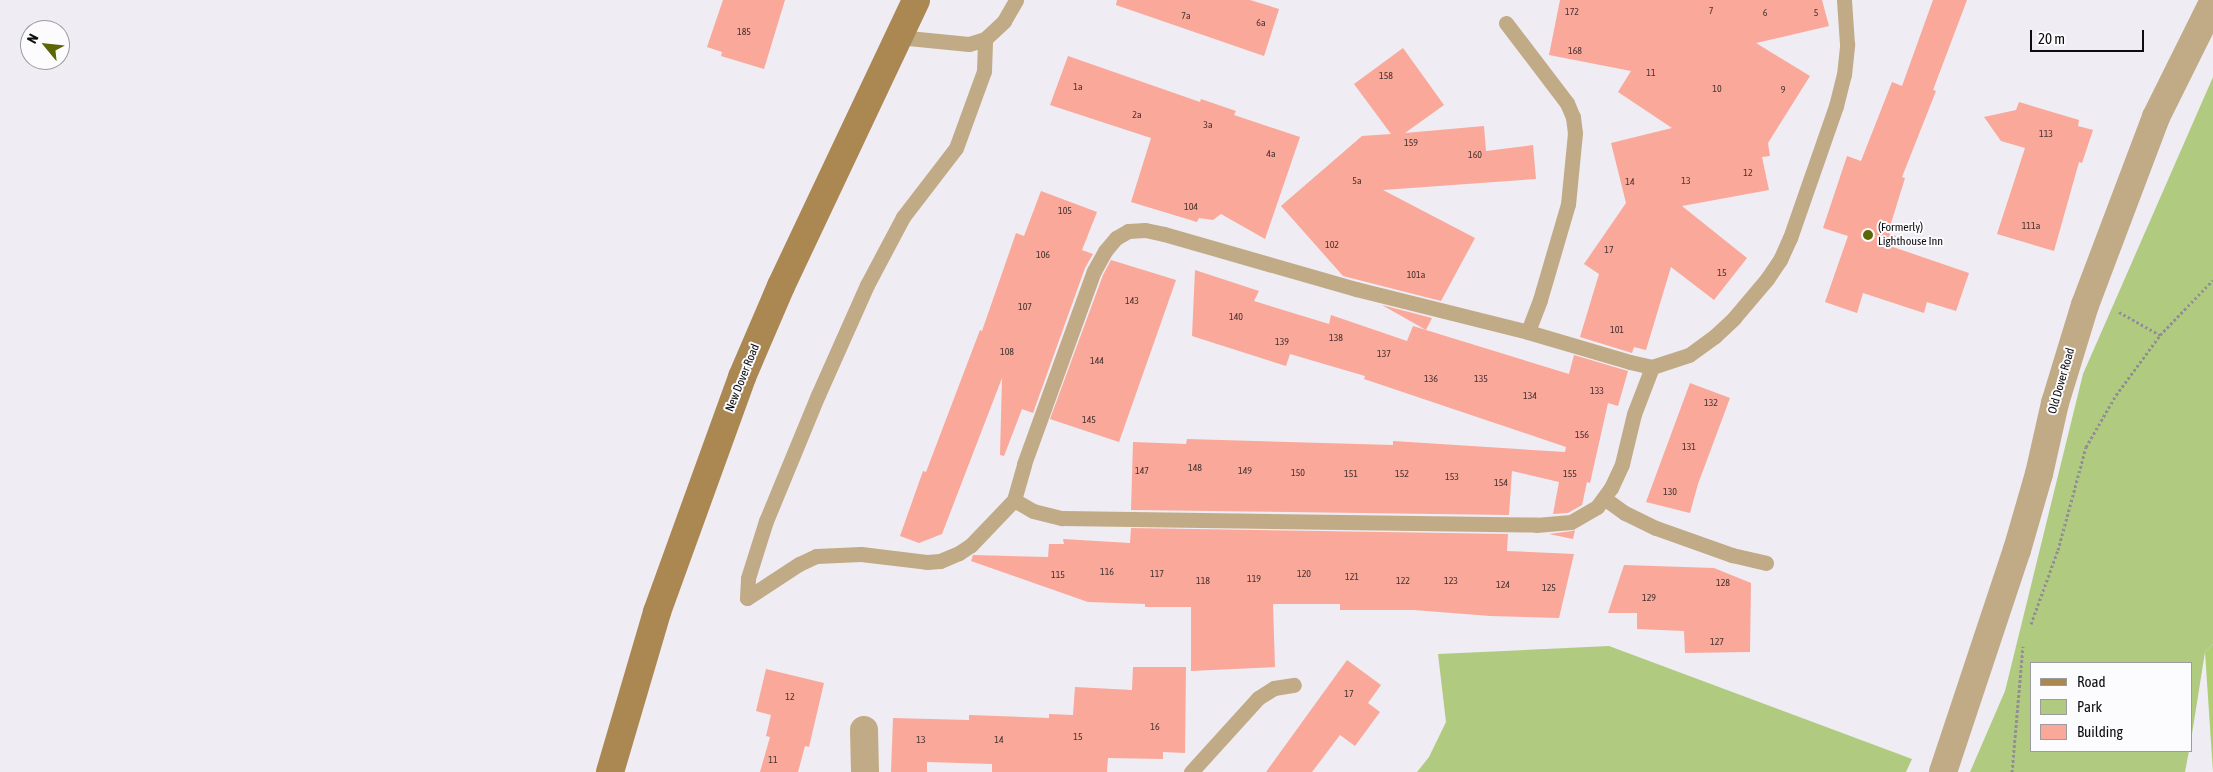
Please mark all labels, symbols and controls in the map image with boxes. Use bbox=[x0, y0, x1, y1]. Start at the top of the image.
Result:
house number: 7 bbox=[1709, 5, 1713, 17]
house number: 172 bbox=[1565, 6, 1579, 18]
house number: 6 bbox=[1763, 7, 1767, 19]
house number: 5 bbox=[1814, 7, 1818, 19]
house number: 7a bbox=[1181, 10, 1191, 22]
house number: 6a bbox=[1256, 17, 1266, 29]
north arrow bbox=[20, 20, 70, 70]
scale bar bbox=[2033, 20, 2147, 52]
house number: 185 bbox=[737, 26, 751, 38]
text: 20 m bbox=[2038, 30, 2065, 47]
text: N bbox=[24, 31, 42, 46]
house number: 168 bbox=[1568, 45, 1582, 57]
house number: 11 bbox=[1646, 67, 1656, 79]
house number: 158 bbox=[1379, 70, 1393, 82]
house number: 1a bbox=[1073, 81, 1083, 93]
house number: 10 bbox=[1712, 83, 1722, 95]
house number: 9 bbox=[1781, 84, 1785, 96]
house number: 2a bbox=[1132, 109, 1142, 121]
house number: 3a bbox=[1203, 119, 1213, 131]
house number: 113 bbox=[2039, 128, 2053, 140]
house number: 159 bbox=[1404, 137, 1418, 149]
house number: 4a bbox=[1266, 148, 1276, 160]
house number: 160 bbox=[1468, 149, 1482, 161]
house number: 12 bbox=[1743, 167, 1753, 179]
house number: 5a bbox=[1352, 175, 1362, 187]
house number: 13 bbox=[1681, 175, 1691, 187]
house number: 14 bbox=[1625, 176, 1635, 188]
house number: 104 bbox=[1184, 201, 1198, 213]
house number: 105 bbox=[1058, 205, 1072, 217]
house number: 111a bbox=[2022, 220, 2040, 232]
place label: (Formerly) Lighthouse Inn bbox=[1878, 221, 1943, 249]
marker: (Formerly) Lighthouse Inn bbox=[1862, 229, 1874, 241]
house number: 102 bbox=[1325, 239, 1339, 251]
house number: 17 bbox=[1604, 244, 1614, 256]
house number: 106 bbox=[1036, 249, 1050, 261]
house number: 15 bbox=[1717, 267, 1727, 279]
house number: 101a bbox=[1407, 269, 1425, 281]
house number: 143 bbox=[1125, 295, 1139, 307]
house number: 107 bbox=[1018, 301, 1032, 313]
house number: 140 bbox=[1229, 311, 1243, 323]
house number: 101 bbox=[1610, 324, 1624, 336]
house number: 138 bbox=[1329, 332, 1343, 344]
house number: 139 bbox=[1275, 336, 1289, 348]
street label: New Dover Road bbox=[723, 342, 763, 414]
house number: 108 bbox=[1000, 346, 1014, 358]
street label: Old Dover Road bbox=[2046, 346, 2078, 416]
house number: 137 bbox=[1377, 348, 1391, 360]
house number: 144 bbox=[1090, 355, 1104, 367]
house number: 136 bbox=[1424, 373, 1438, 385]
house number: 135 bbox=[1474, 373, 1488, 385]
house number: 133 bbox=[1590, 385, 1604, 397]
house number: 134 bbox=[1523, 390, 1537, 402]
house number: 132 bbox=[1704, 397, 1718, 409]
house number: 145 bbox=[1082, 414, 1096, 426]
house number: 156 bbox=[1575, 429, 1589, 441]
house number: 131 bbox=[1682, 441, 1696, 453]
house number: 148 bbox=[1188, 462, 1202, 474]
house number: 147 bbox=[1135, 465, 1149, 477]
house number: 149 bbox=[1238, 465, 1252, 477]
house number: 150 bbox=[1291, 467, 1305, 479]
house number: 151 bbox=[1344, 468, 1358, 480]
house number: 152 bbox=[1395, 468, 1409, 480]
house number: 155 bbox=[1563, 468, 1577, 480]
house number: 153 bbox=[1445, 471, 1459, 483]
house number: 154 bbox=[1494, 477, 1508, 489]
house number: 130 bbox=[1663, 486, 1677, 498]
house number: 116 bbox=[1100, 566, 1114, 578]
house number: 117 bbox=[1150, 568, 1164, 580]
house number: 120 bbox=[1297, 568, 1311, 580]
house number: 115 bbox=[1051, 569, 1065, 581]
house number: 121 bbox=[1345, 571, 1359, 583]
house number: 119 bbox=[1247, 573, 1261, 585]
house number: 118 bbox=[1196, 575, 1210, 587]
house number: 122 bbox=[1396, 575, 1410, 587]
house number: 123 bbox=[1444, 575, 1458, 587]
house number: 128 bbox=[1716, 577, 1730, 589]
house number: 124 bbox=[1496, 579, 1510, 591]
house number: 125 bbox=[1542, 582, 1556, 594]
house number: 129 bbox=[1642, 592, 1656, 604]
house number: 127 bbox=[1710, 636, 1724, 648]
legend bbox=[2030, 662, 2193, 752]
text: Road bbox=[2077, 673, 2106, 690]
house number: 17 bbox=[1344, 688, 1354, 700]
house number: 12 bbox=[785, 691, 795, 703]
text: Park bbox=[2077, 698, 2102, 715]
house number: 16 bbox=[1150, 721, 1160, 733]
text: Building bbox=[2077, 723, 2123, 740]
house number: 15 bbox=[1073, 731, 1083, 743]
house number: 13 bbox=[916, 734, 926, 746]
house number: 14 bbox=[994, 734, 1004, 746]
house number: 11 bbox=[768, 754, 778, 766]

